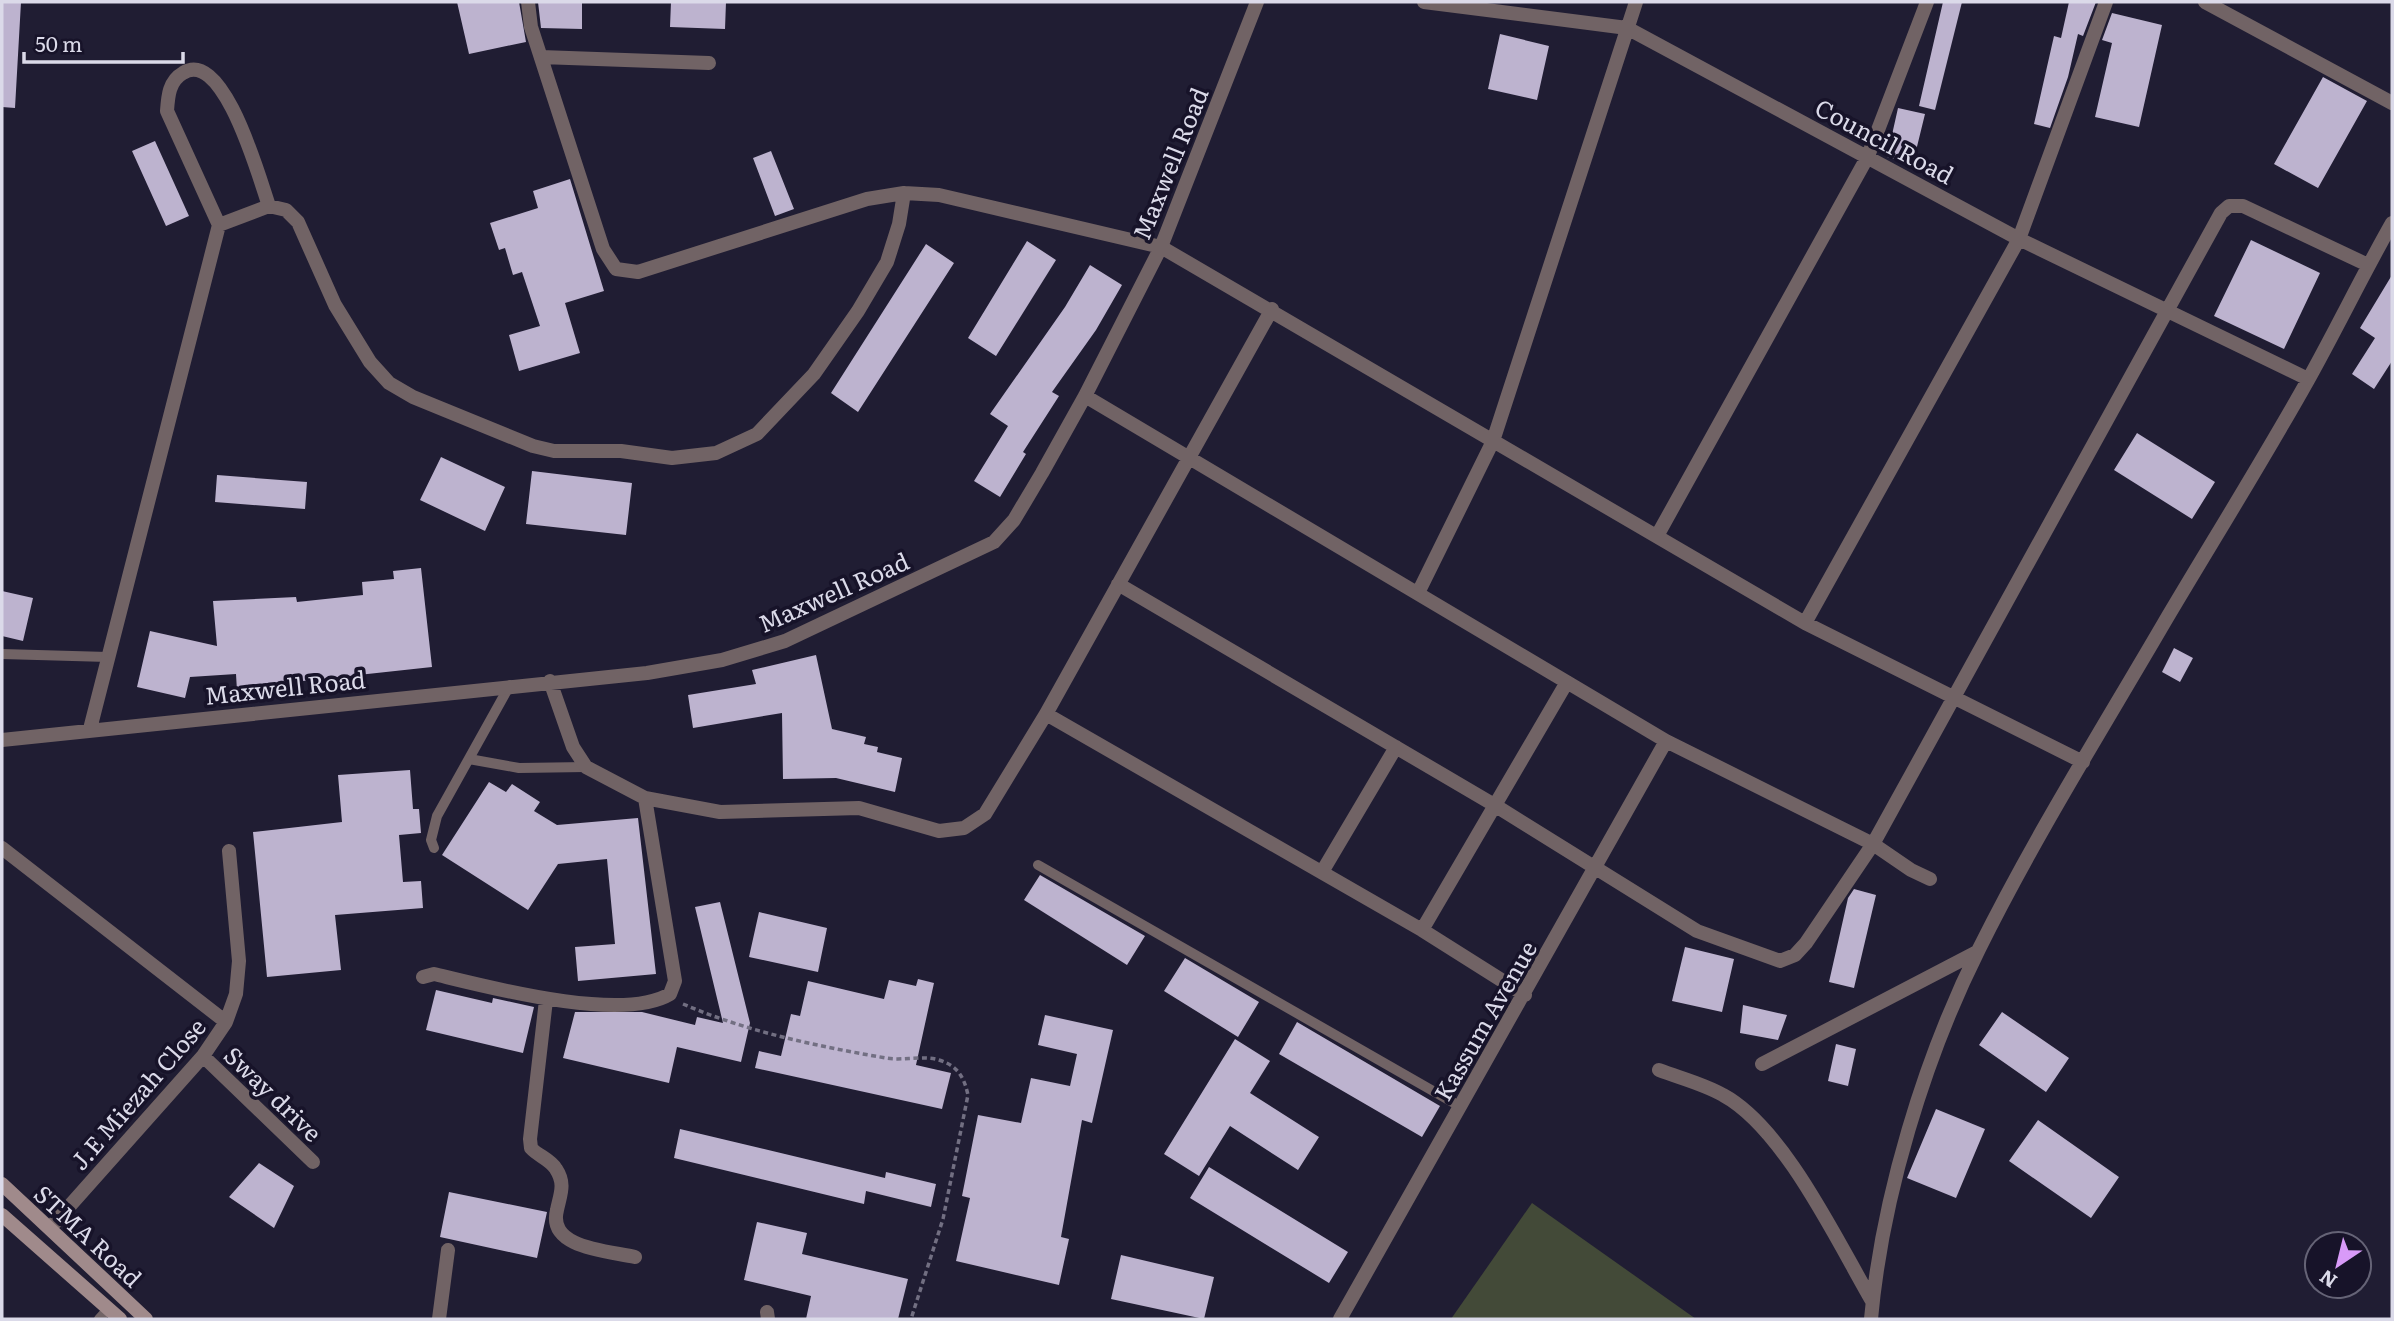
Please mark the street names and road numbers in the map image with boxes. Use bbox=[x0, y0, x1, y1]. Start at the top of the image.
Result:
street label: Maxwell Road bbox=[1123, 81, 1216, 244]
street label: Council Road bbox=[1809, 89, 1961, 191]
street label: Maxwell Road bbox=[752, 542, 914, 640]
street label: Maxwell Road bbox=[203, 660, 367, 712]
street label: Kassum Avenue bbox=[1424, 933, 1544, 1107]
street label: J.E Miezah Close bbox=[61, 1010, 213, 1176]
street label: Sway drive bbox=[217, 1037, 331, 1149]
street label: STMA Road bbox=[27, 1176, 151, 1294]

